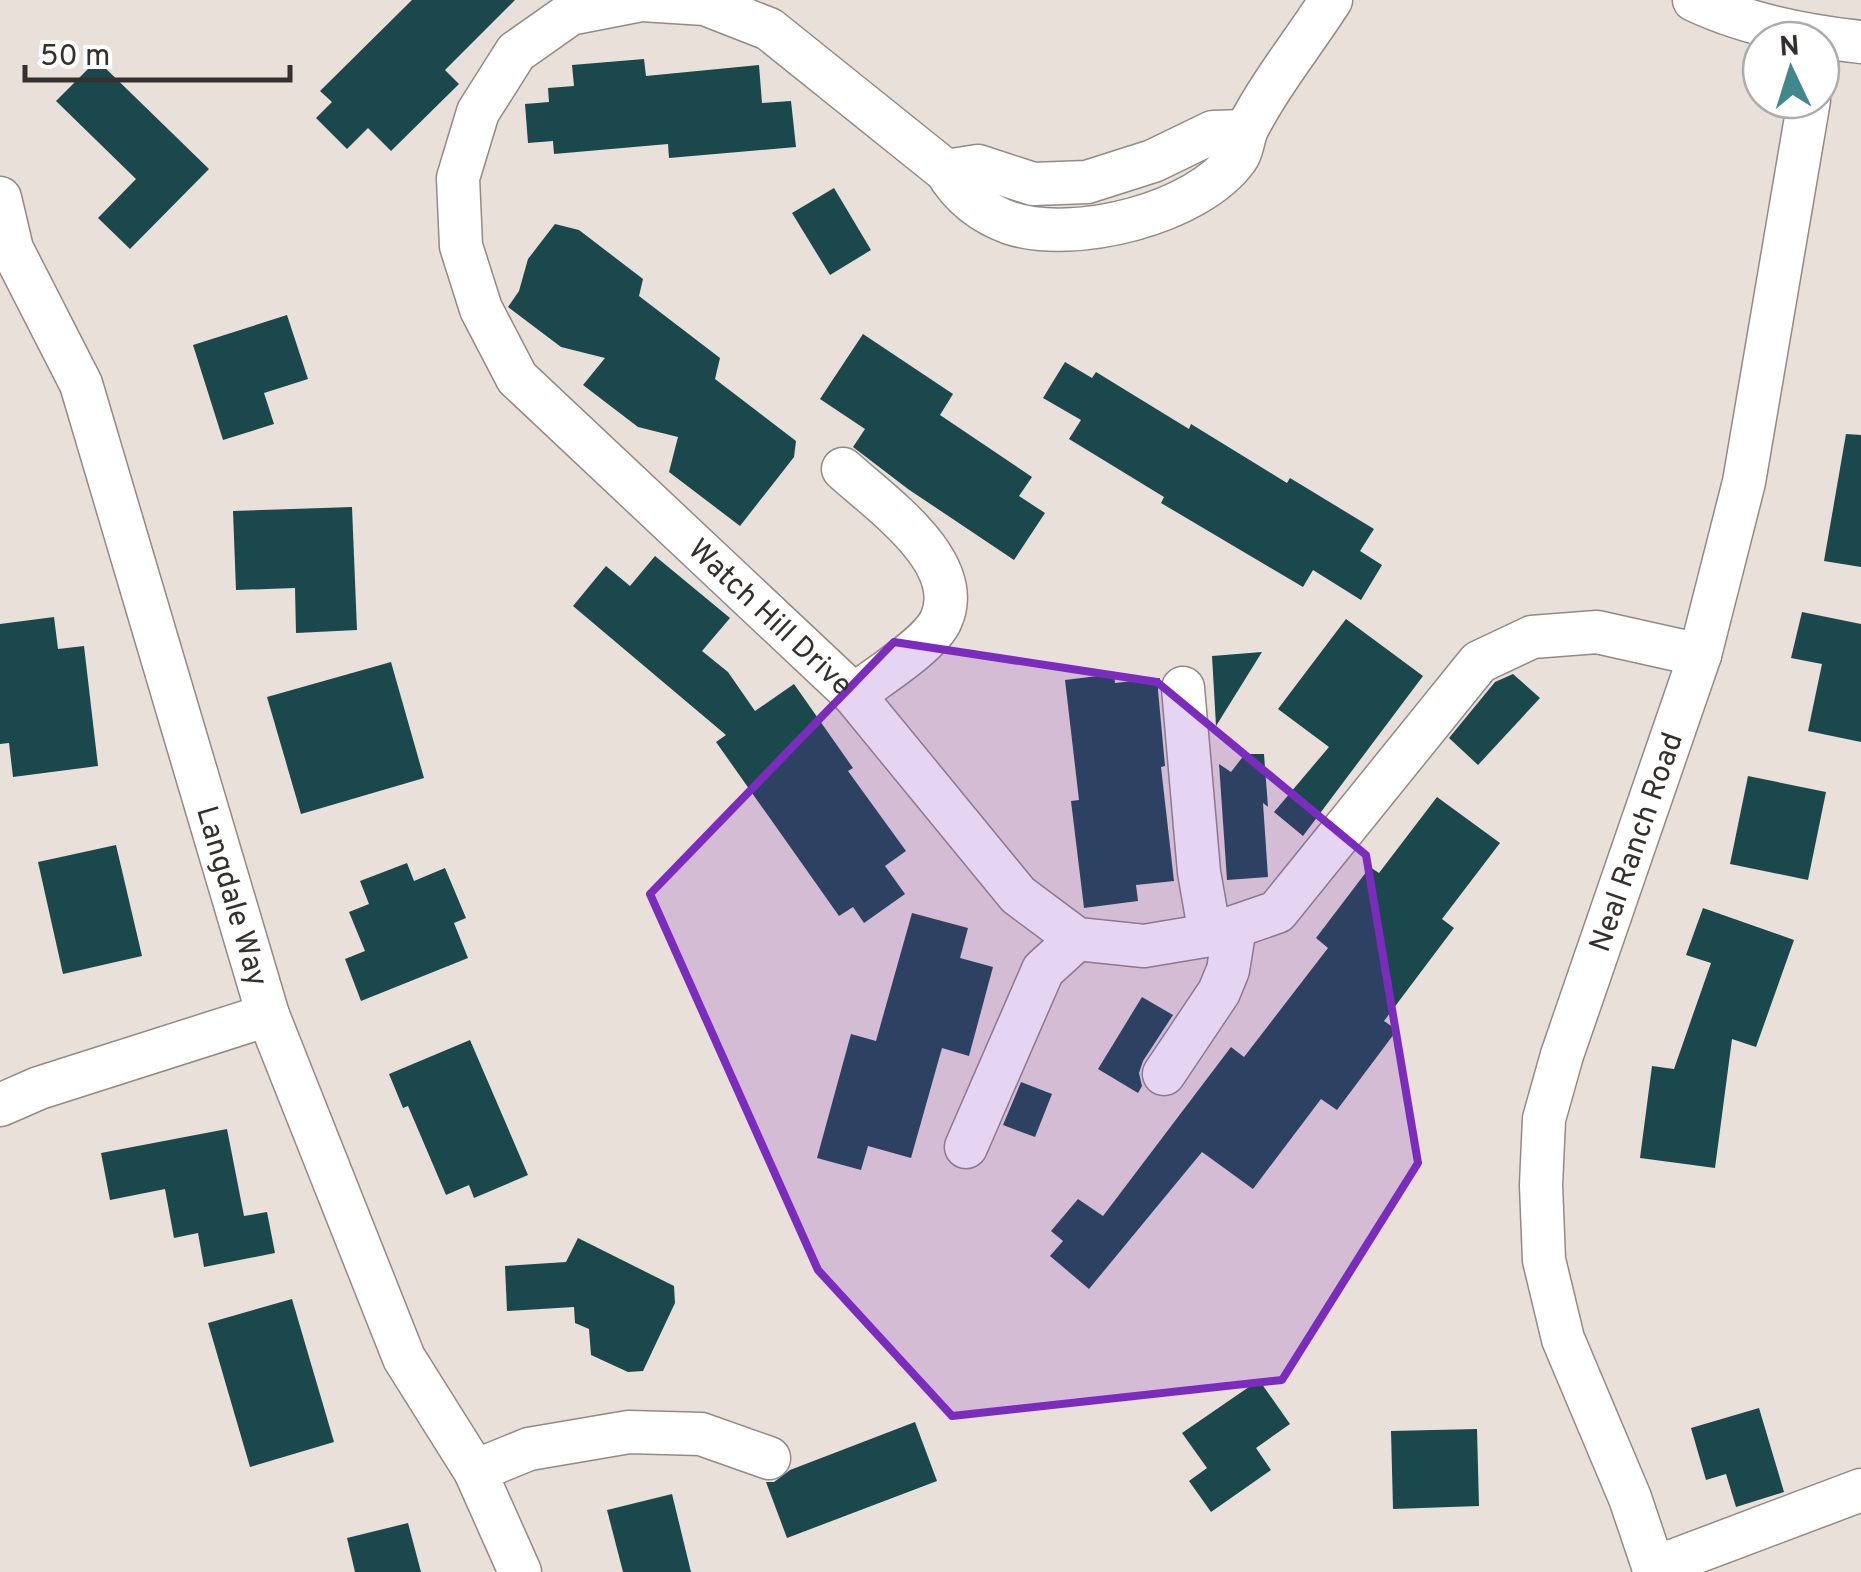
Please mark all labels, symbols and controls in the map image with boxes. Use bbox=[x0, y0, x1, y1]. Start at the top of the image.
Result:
scale bar bbox=[25, 20, 290, 82]
north arrow bbox=[1741, 20, 1841, 120]
text: N bbox=[1778, 29, 1801, 67]
text: 50 m bbox=[40, 39, 110, 76]
street label: Watch Hill Drive bbox=[679, 532, 859, 705]
street label: Neal Ranch Road bbox=[1583, 728, 1693, 957]
street label: Langdale Way bbox=[186, 802, 275, 991]

